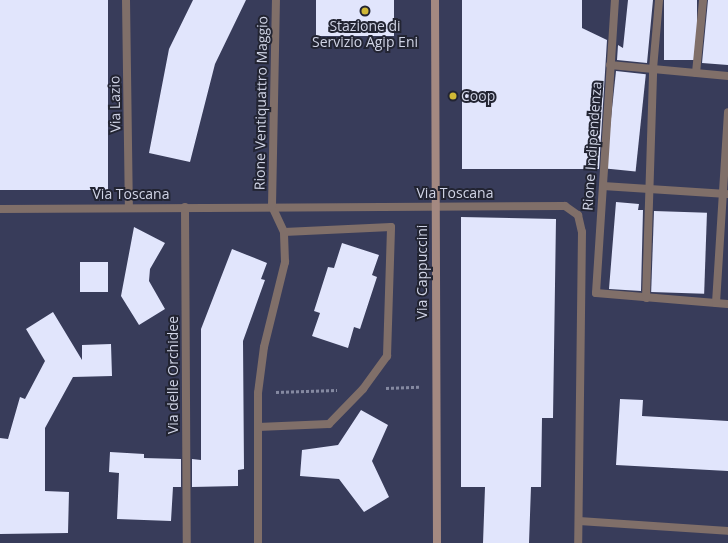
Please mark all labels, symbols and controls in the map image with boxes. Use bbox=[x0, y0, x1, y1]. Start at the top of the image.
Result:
marker: Stazione di Servizio Agip Eni bbox=[360, 6, 370, 16]
street label: Rione Ventiquattro Maggio bbox=[251, 16, 271, 190]
place label: Stazione di Servizio Agip Eni bbox=[312, 18, 418, 50]
street label: Via Lazio bbox=[106, 75, 124, 133]
street label: Rione Indipendenza bbox=[579, 81, 605, 211]
place label: Coop bbox=[461, 88, 495, 104]
marker: Coop bbox=[448, 91, 458, 101]
street label: Via Toscana bbox=[417, 185, 493, 201]
street label: Via Toscana bbox=[93, 186, 169, 202]
street label: Via Cappuccini bbox=[414, 225, 430, 319]
street label: Via delle Orchidee bbox=[165, 316, 181, 434]

